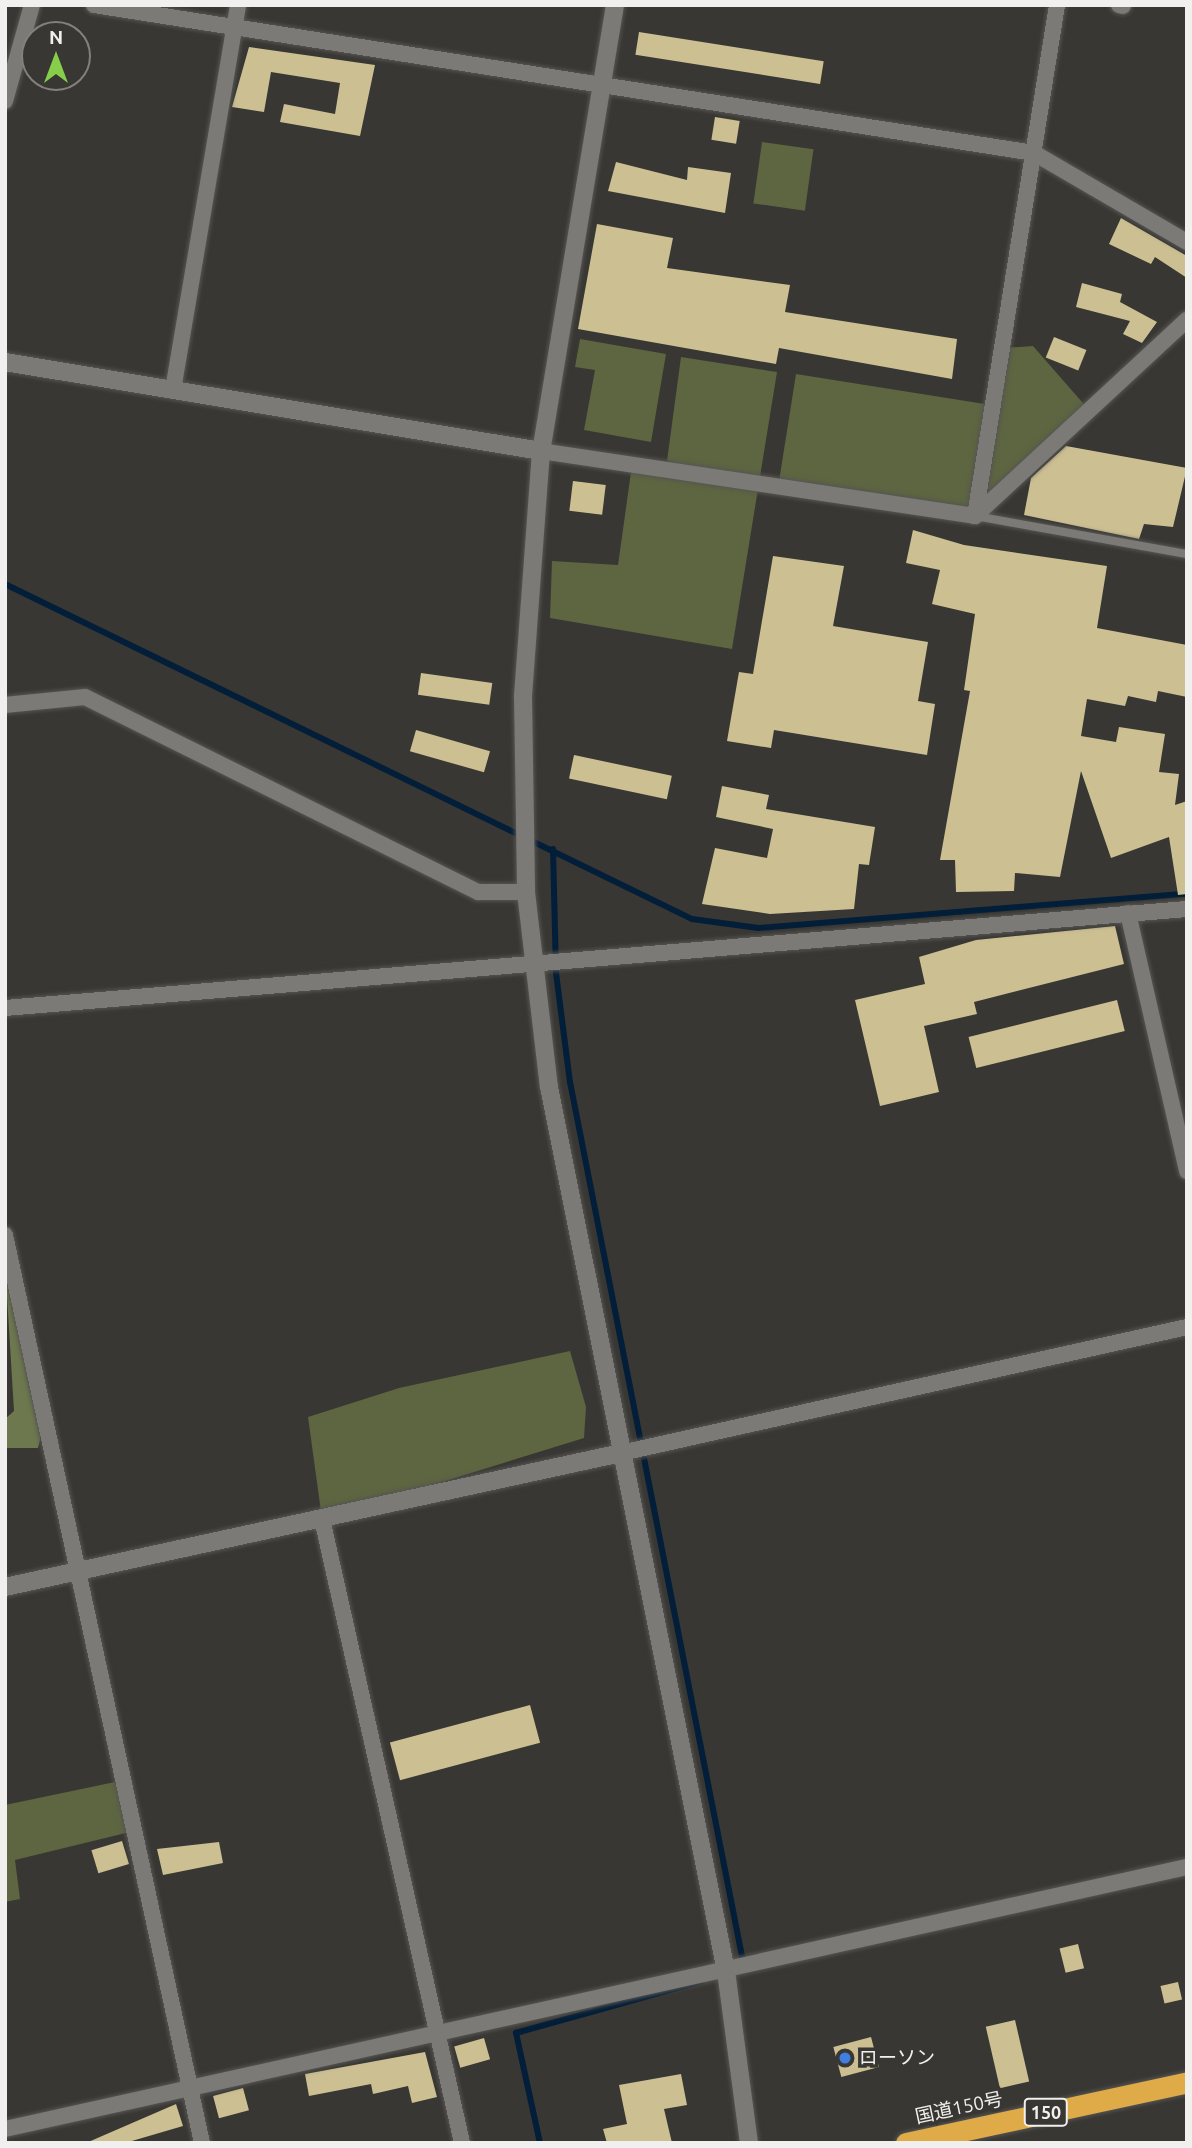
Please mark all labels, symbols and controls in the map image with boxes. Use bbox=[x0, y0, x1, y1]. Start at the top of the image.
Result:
north arrow bbox=[21, 21, 91, 91]
text: N bbox=[49, 26, 63, 48]
place label: ローソン bbox=[859, 2047, 935, 2069]
marker: ローソン bbox=[837, 2050, 853, 2066]
street label: 国道150号 bbox=[913, 2088, 1005, 2128]
road number: 150 bbox=[1023, 2098, 1069, 2126]

